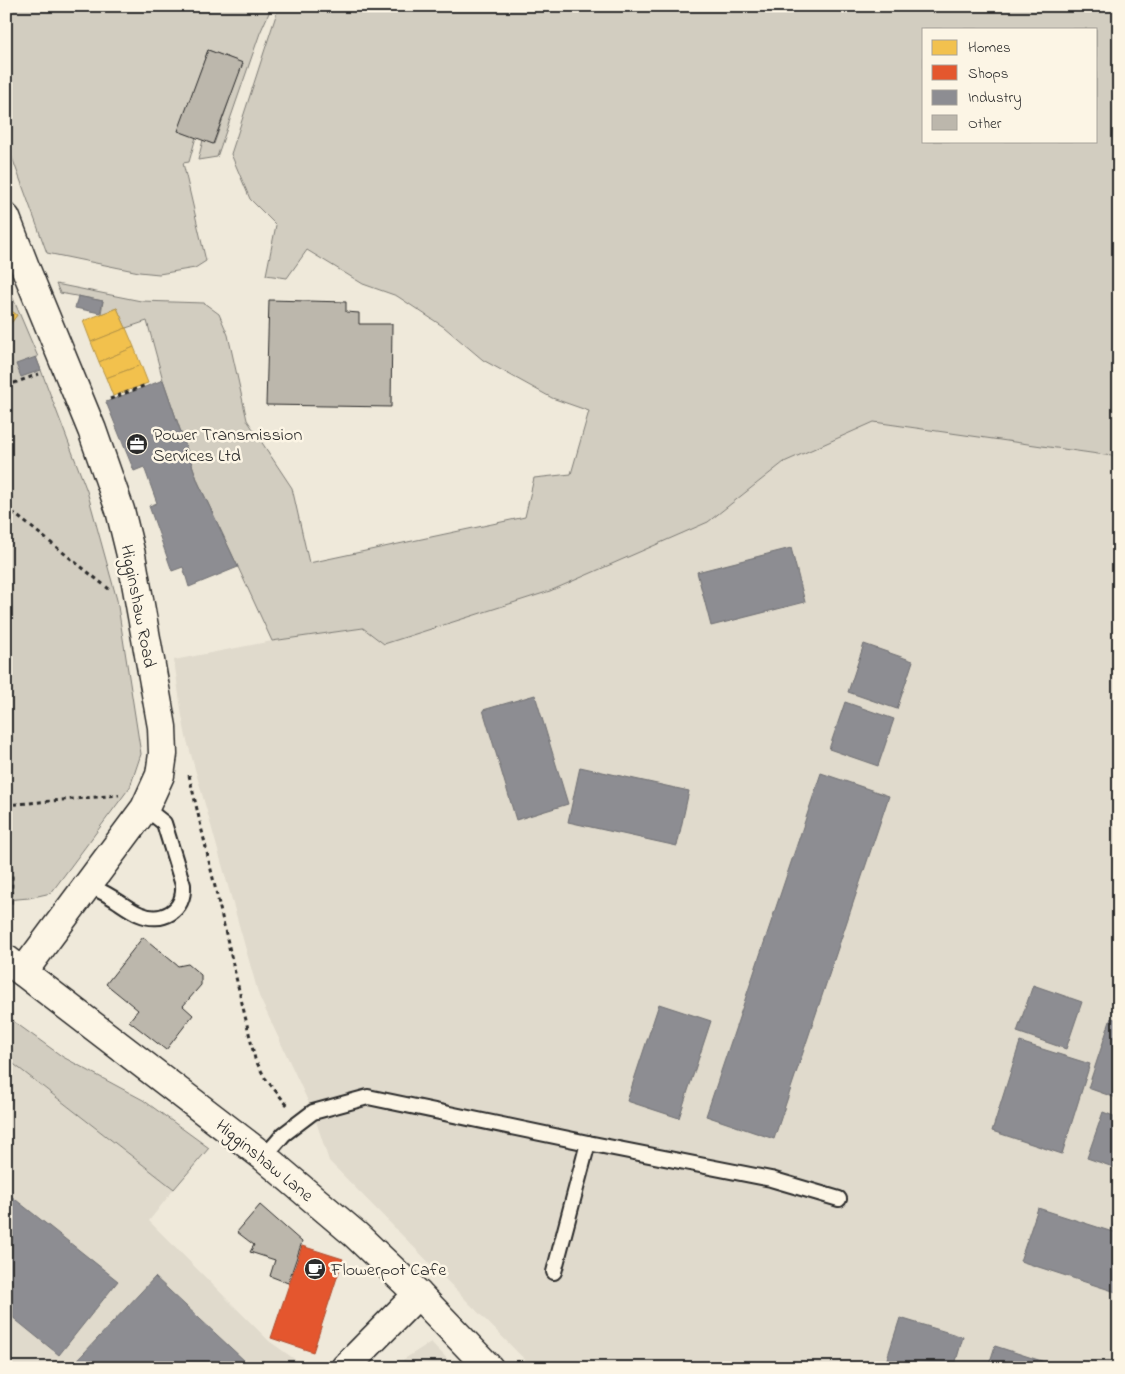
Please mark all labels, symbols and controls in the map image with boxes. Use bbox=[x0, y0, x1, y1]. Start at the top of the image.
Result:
legend bbox=[922, 28, 1098, 142]
text: Homes bbox=[968, 37, 1011, 59]
text: Shops bbox=[968, 63, 1008, 85]
text: Industry bbox=[968, 87, 1022, 110]
text: Other bbox=[968, 113, 1002, 135]
place label: Power Transmission Services Ltd bbox=[153, 423, 302, 470]
office icon: Power Transmission Services Ltd bbox=[125, 432, 149, 456]
street label: Higginshaw Road bbox=[111, 543, 162, 670]
street label: Higginshaw Lane bbox=[209, 1114, 319, 1210]
cafe icon: Flowerpot Cafe bbox=[303, 1257, 327, 1281]
place label: Flowerpot Cafe bbox=[330, 1258, 447, 1284]

